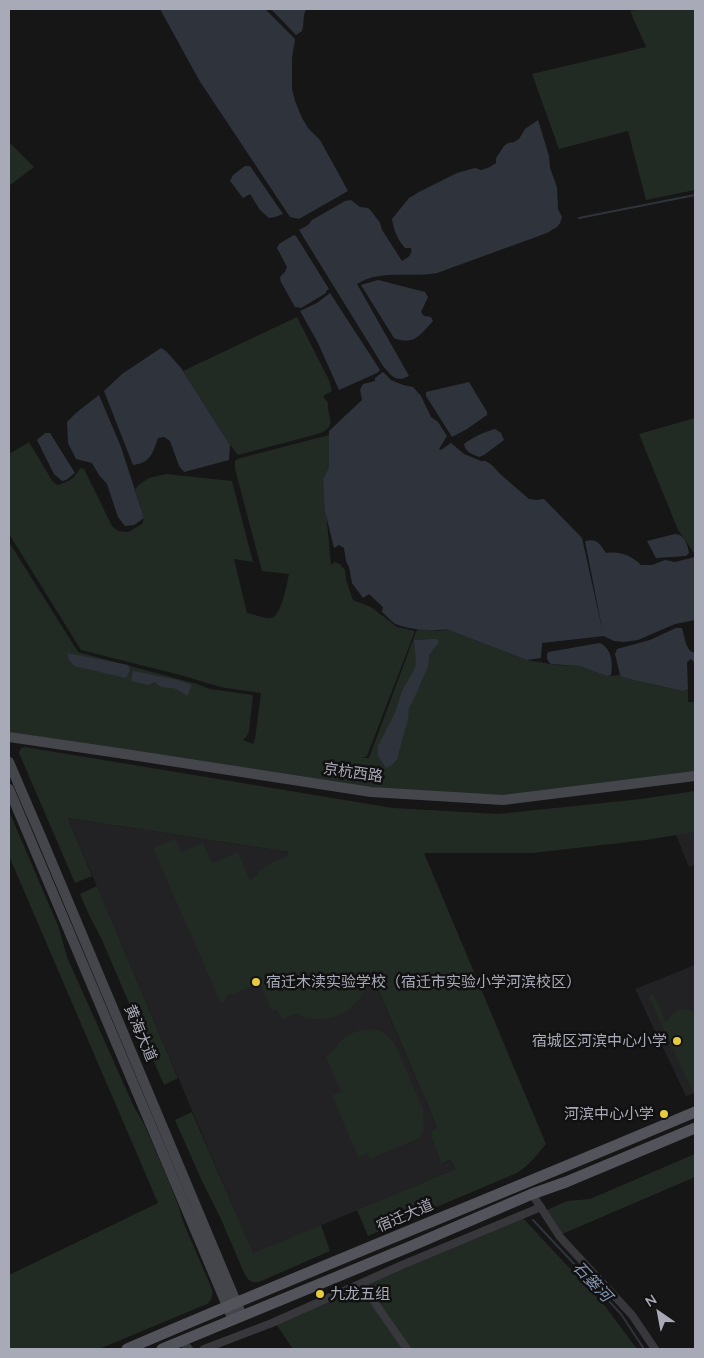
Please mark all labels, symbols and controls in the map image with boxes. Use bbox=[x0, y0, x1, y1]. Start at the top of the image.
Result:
street label: 京杭西路 bbox=[322, 760, 384, 786]
place label: 宿迁木渎实验学校（宿迁市实验小学河滨校区） bbox=[266, 973, 581, 991]
marker: 宿迁木渎实验学校（宿迁市实验小学河滨校区） bbox=[250, 976, 262, 988]
street label: 黄海大道 bbox=[120, 1002, 160, 1064]
place label: 宿城区河滨中心小学 bbox=[532, 1032, 667, 1050]
marker: 宿城区河滨中心小学 bbox=[671, 1035, 683, 1047]
place label: 河滨中心小学 bbox=[564, 1105, 654, 1123]
marker: 河滨中心小学 bbox=[658, 1108, 670, 1120]
street label: 宿迁大道 bbox=[374, 1196, 436, 1236]
water label: 石篓河 bbox=[569, 1258, 615, 1306]
place label: 九龙五组 bbox=[330, 1285, 390, 1303]
marker: 九龙五组 bbox=[314, 1288, 326, 1300]
north arrow bbox=[634, 1288, 684, 1338]
text: N bbox=[642, 1290, 660, 1311]

